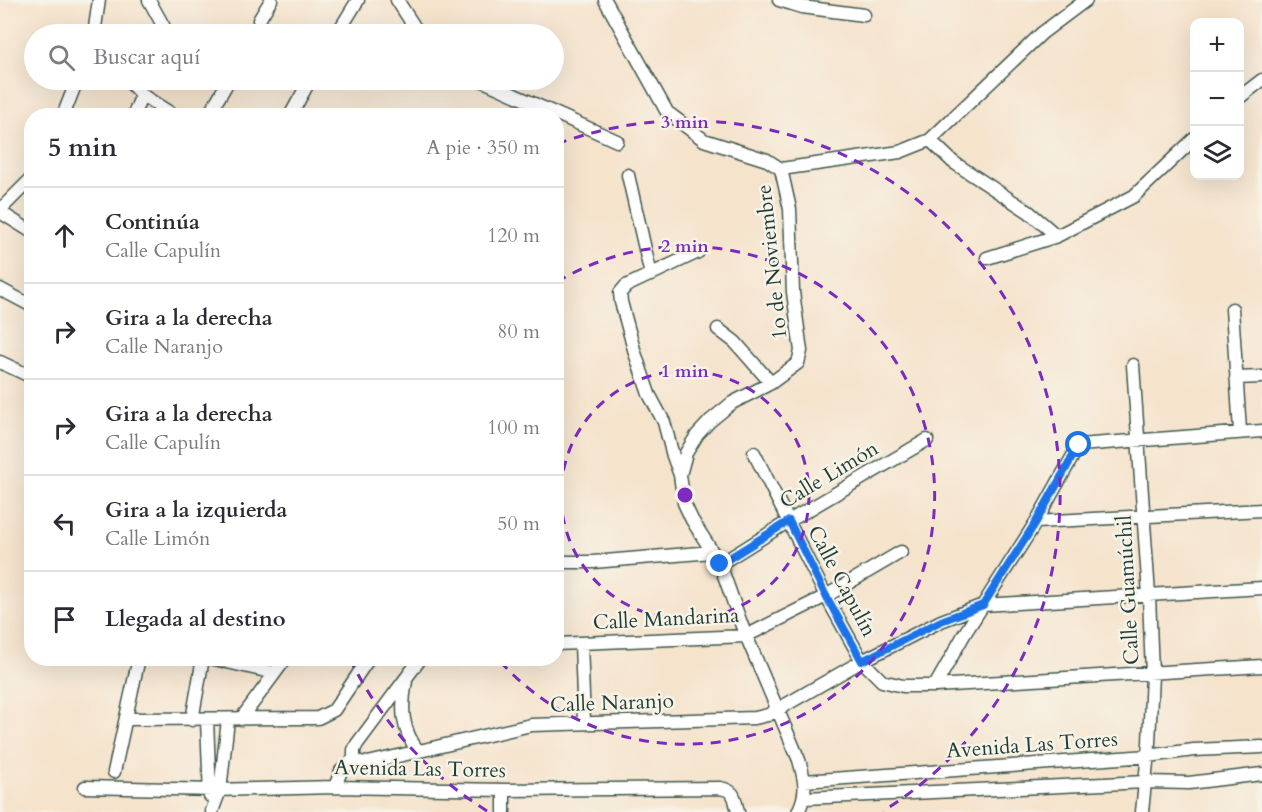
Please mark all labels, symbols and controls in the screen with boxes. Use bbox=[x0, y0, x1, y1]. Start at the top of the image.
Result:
map controls bbox=[1190, 18, 1244, 180]
button: + bbox=[1190, 18, 1244, 72]
search box bbox=[24, 24, 564, 90]
icon: search bbox=[45, 41, 78, 74]
text: Buscar aquí bbox=[93, 42, 200, 72]
button: − bbox=[1190, 72, 1244, 126]
text: 3 min bbox=[661, 110, 709, 135]
button: layers bbox=[1190, 126, 1244, 180]
text: 5 min bbox=[48, 130, 117, 165]
text: A pie · 350 m bbox=[426, 134, 540, 161]
street label: 1o de Noviembre bbox=[749, 183, 795, 341]
text: Continúa bbox=[105, 207, 200, 237]
icon: ahead bbox=[48, 219, 81, 252]
text: 120 m bbox=[487, 222, 540, 249]
text: 2 min bbox=[661, 234, 709, 259]
text: Calle Capulín bbox=[105, 237, 221, 264]
text: Gira a la derecha bbox=[105, 303, 273, 333]
icon: right bbox=[48, 315, 81, 348]
text: 80 m bbox=[497, 318, 540, 345]
text: Calle Naranjo bbox=[105, 333, 223, 360]
text: 1 min bbox=[661, 359, 709, 384]
text: Gira a la derecha bbox=[105, 399, 273, 429]
icon: right bbox=[48, 411, 81, 444]
text: 100 m bbox=[487, 414, 540, 441]
text: Calle Capulín bbox=[105, 429, 221, 456]
route start bbox=[1065, 431, 1091, 457]
street label: Calle Limón bbox=[774, 434, 884, 516]
centre of rings bbox=[675, 485, 695, 505]
text: Gira a la izquierda bbox=[105, 495, 288, 525]
icon: left bbox=[48, 507, 81, 540]
text: 50 m bbox=[497, 510, 540, 537]
street label: Calle Guamúchil bbox=[1110, 514, 1146, 666]
street label: Calle Capulín bbox=[801, 520, 883, 642]
text: Calle Limón bbox=[105, 525, 210, 552]
route end bbox=[706, 550, 732, 576]
street label: Calle Mandarina bbox=[592, 601, 740, 637]
icon: arrive bbox=[48, 603, 81, 636]
text: Llegada al destino bbox=[105, 604, 286, 634]
street label: Calle Naranjo bbox=[550, 686, 674, 720]
street label: Avenida Las Torres bbox=[945, 725, 1119, 765]
street label: Avenida Las Torres bbox=[334, 753, 506, 785]

